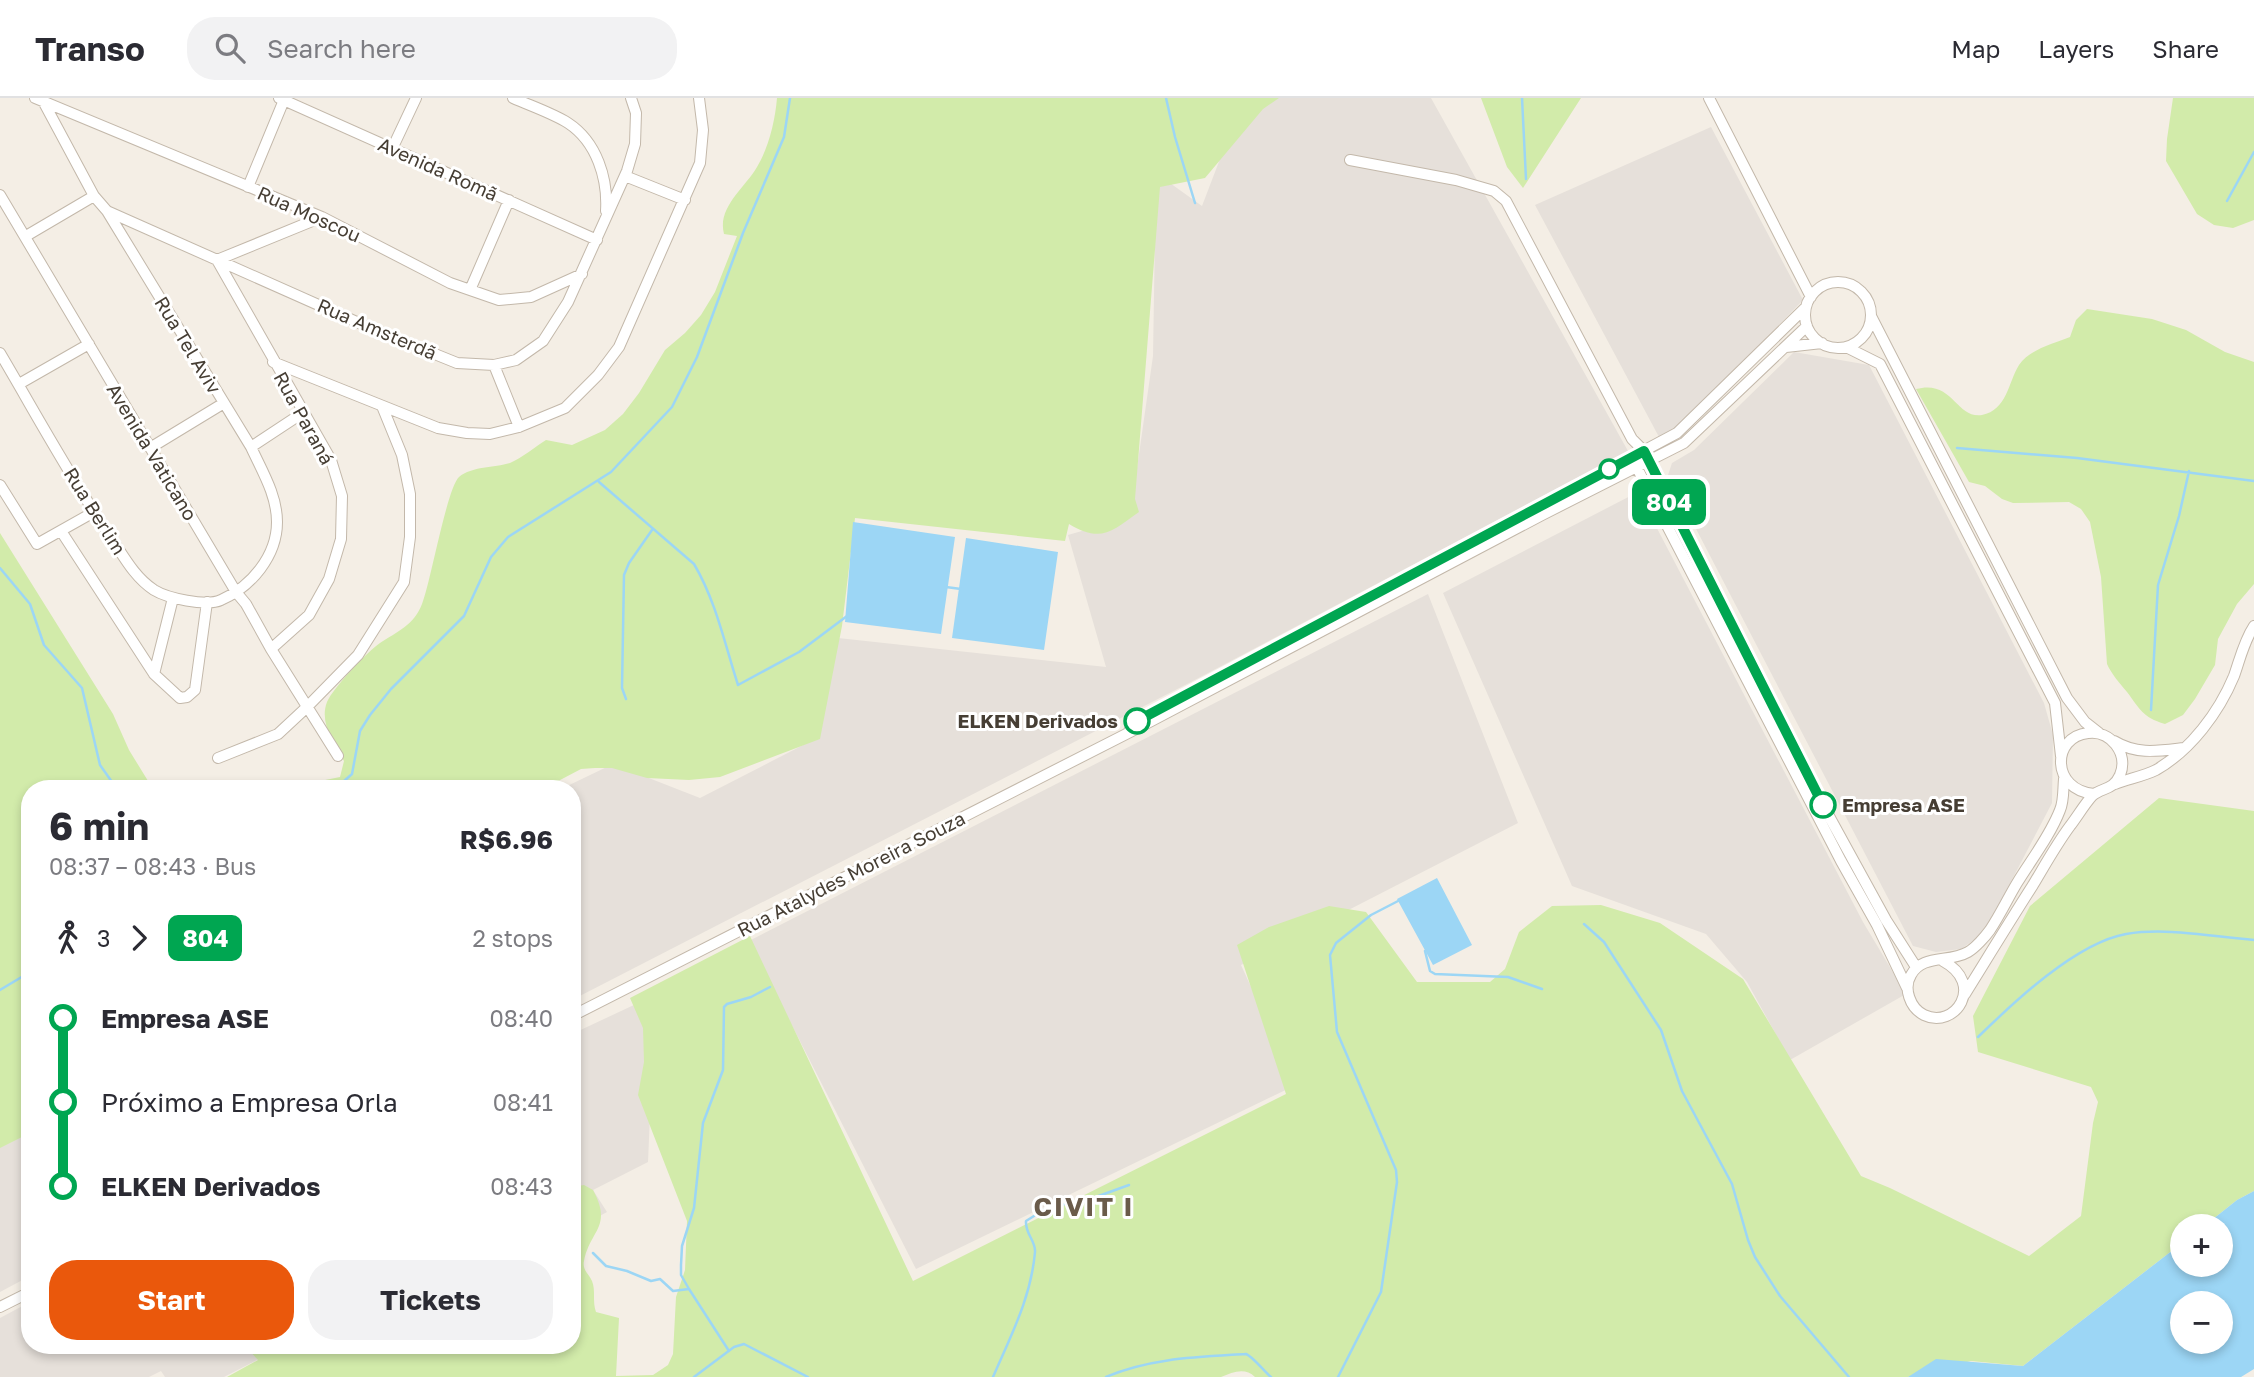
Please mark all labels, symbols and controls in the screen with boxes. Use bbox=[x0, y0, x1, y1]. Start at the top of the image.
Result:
search box bbox=[187, 17, 677, 80]
text: Transo bbox=[35, 29, 145, 68]
icon: search bbox=[211, 29, 249, 67]
text: Search here bbox=[267, 33, 416, 64]
text: Map bbox=[1951, 34, 2000, 63]
text: Layers bbox=[2038, 34, 2114, 63]
text: Share bbox=[2152, 34, 2219, 63]
street label: Avenida Romã bbox=[375, 132, 502, 205]
street label: Rua Moscou bbox=[254, 181, 364, 247]
street label: Rua Tel Aviv bbox=[150, 292, 227, 398]
street label: Rua Amsterdã bbox=[314, 293, 440, 364]
street label: Rua Paraná bbox=[269, 367, 339, 468]
street label: Avenida Vaticano bbox=[102, 379, 202, 524]
unlabelled marker bbox=[1599, 459, 1619, 479]
street label: Rua Berlim bbox=[60, 463, 131, 559]
line badge: 804 bbox=[1629, 479, 1709, 525]
text: 804 bbox=[1646, 487, 1692, 516]
marker: ELKEN Derivados bbox=[1124, 708, 1150, 734]
place label: ELKEN Derivados bbox=[958, 709, 1118, 732]
marker: Empresa ASE bbox=[1810, 792, 1836, 818]
place label: Empresa ASE bbox=[1842, 793, 1965, 816]
text: 6 min bbox=[49, 803, 149, 848]
street label: Rua Atalydes Moreira Souza bbox=[733, 806, 969, 941]
text: R$6.96 bbox=[460, 824, 553, 855]
text: 08:37 – 08:43 · Bus bbox=[49, 852, 256, 880]
icon: walk bbox=[49, 919, 87, 957]
icon: forward bbox=[120, 919, 158, 957]
text: 804 bbox=[182, 923, 228, 952]
text: 3 bbox=[97, 924, 110, 952]
text: 2 stops bbox=[472, 924, 553, 952]
text: Empresa ASE bbox=[101, 1003, 269, 1034]
text: 08:40 bbox=[490, 1004, 553, 1032]
text: Próximo a Empresa Orla bbox=[101, 1087, 398, 1118]
text: 08:41 bbox=[493, 1088, 553, 1116]
text: ELKEN Derivados bbox=[101, 1171, 321, 1202]
text: 08:43 bbox=[490, 1172, 553, 1200]
district label: CIVIT I bbox=[1034, 1191, 1134, 1222]
map controls bbox=[2170, 1214, 2233, 1354]
button: + bbox=[2170, 1214, 2233, 1277]
button: Start bbox=[49, 1260, 294, 1340]
button: Tickets bbox=[308, 1260, 553, 1340]
button: − bbox=[2170, 1291, 2233, 1354]

